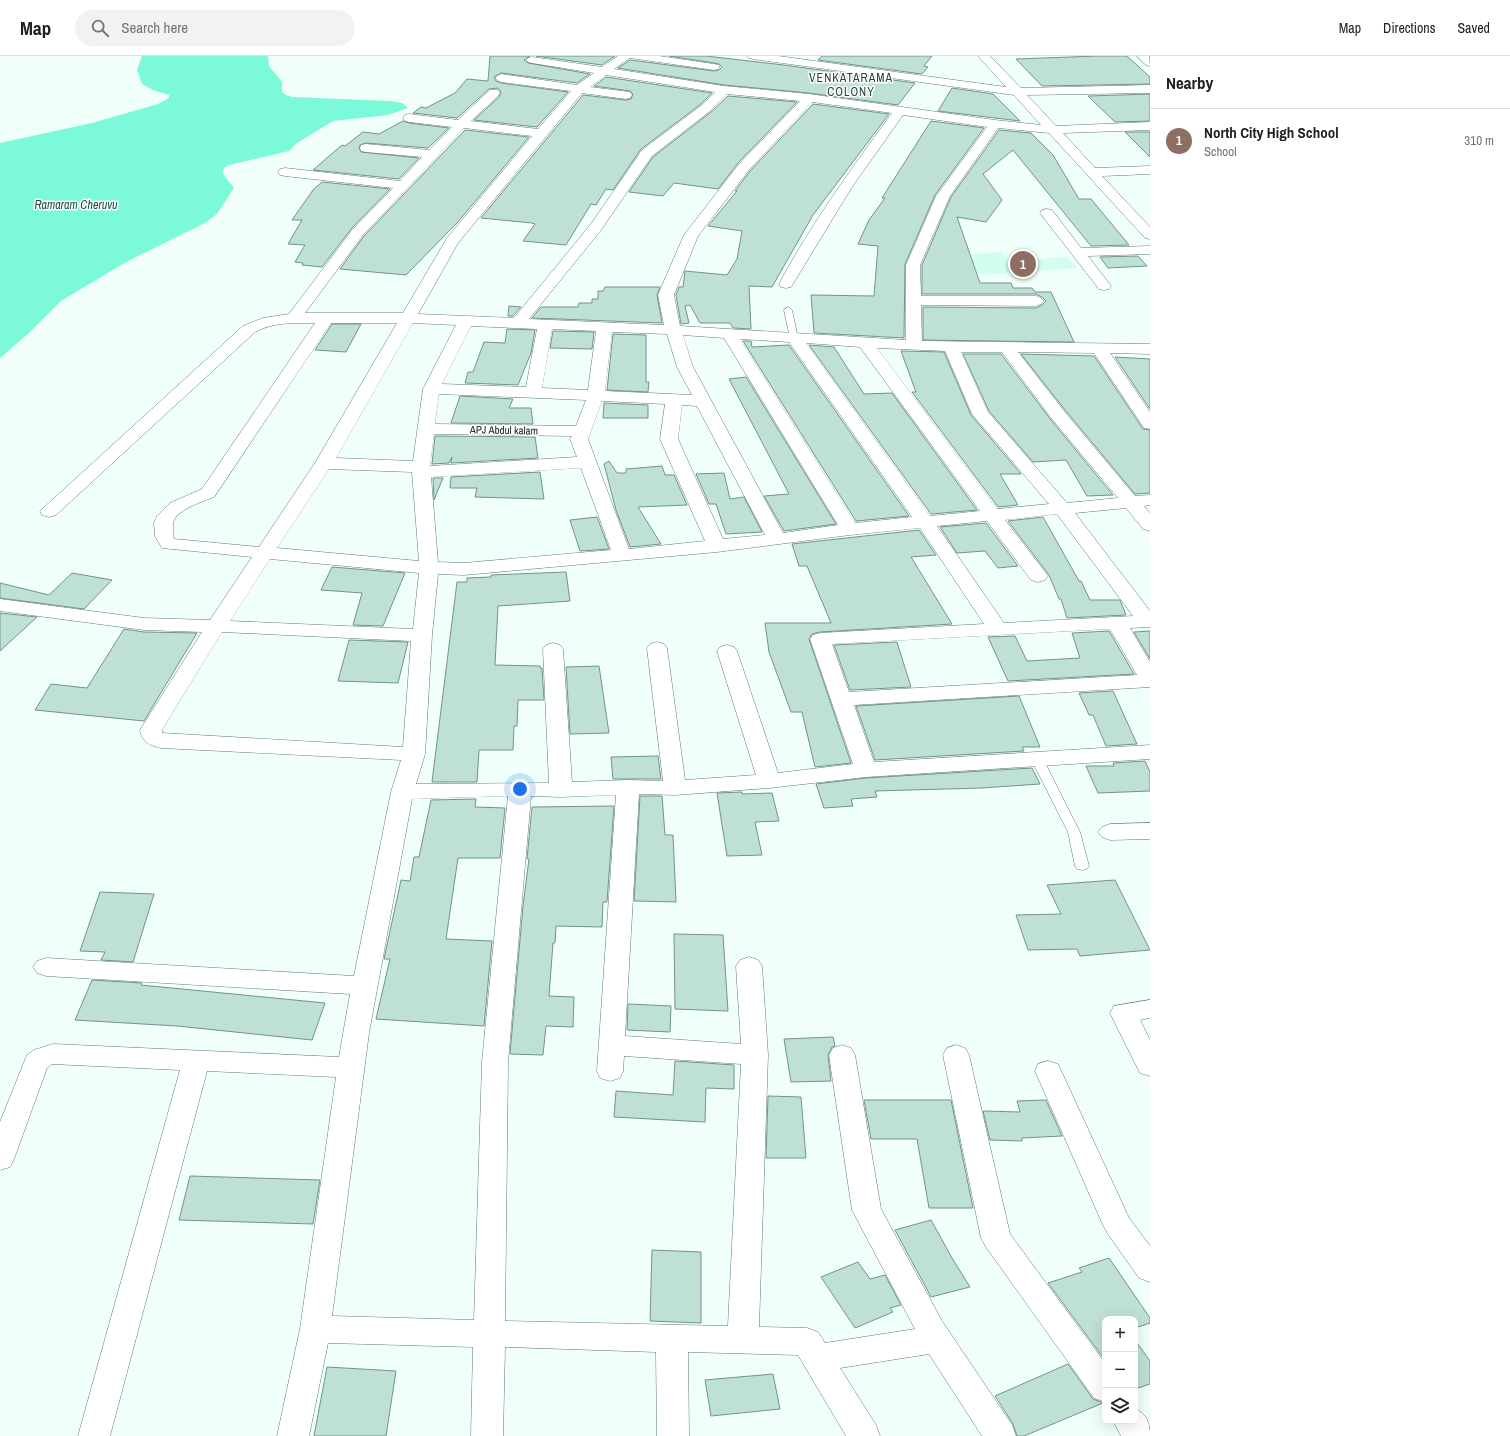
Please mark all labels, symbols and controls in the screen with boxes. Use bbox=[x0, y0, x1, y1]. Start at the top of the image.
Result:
search box bbox=[75, 10, 355, 46]
text: Map bbox=[20, 15, 51, 41]
icon: search bbox=[89, 17, 111, 39]
text: Search here bbox=[121, 17, 188, 38]
text: Map bbox=[1339, 19, 1361, 37]
text: Directions bbox=[1383, 19, 1435, 37]
text: Saved bbox=[1457, 19, 1490, 37]
district label: VENKATARAMA COLONY bbox=[809, 70, 893, 100]
text: Nearby bbox=[1166, 71, 1213, 94]
text: North City High School bbox=[1204, 122, 1339, 143]
text: 1 bbox=[1176, 132, 1182, 149]
text: 310 m bbox=[1464, 132, 1494, 149]
text: School bbox=[1204, 143, 1237, 160]
water label: Ramaram Cheruvu bbox=[34, 197, 118, 213]
pin: 1 bbox=[1010, 249, 1036, 279]
street label: APJ Abdul kalam bbox=[469, 422, 538, 438]
your location bbox=[510, 779, 530, 799]
map controls bbox=[1102, 1316, 1138, 1424]
button: + bbox=[1102, 1316, 1138, 1352]
button: − bbox=[1102, 1352, 1138, 1388]
button: layers bbox=[1102, 1388, 1138, 1424]

